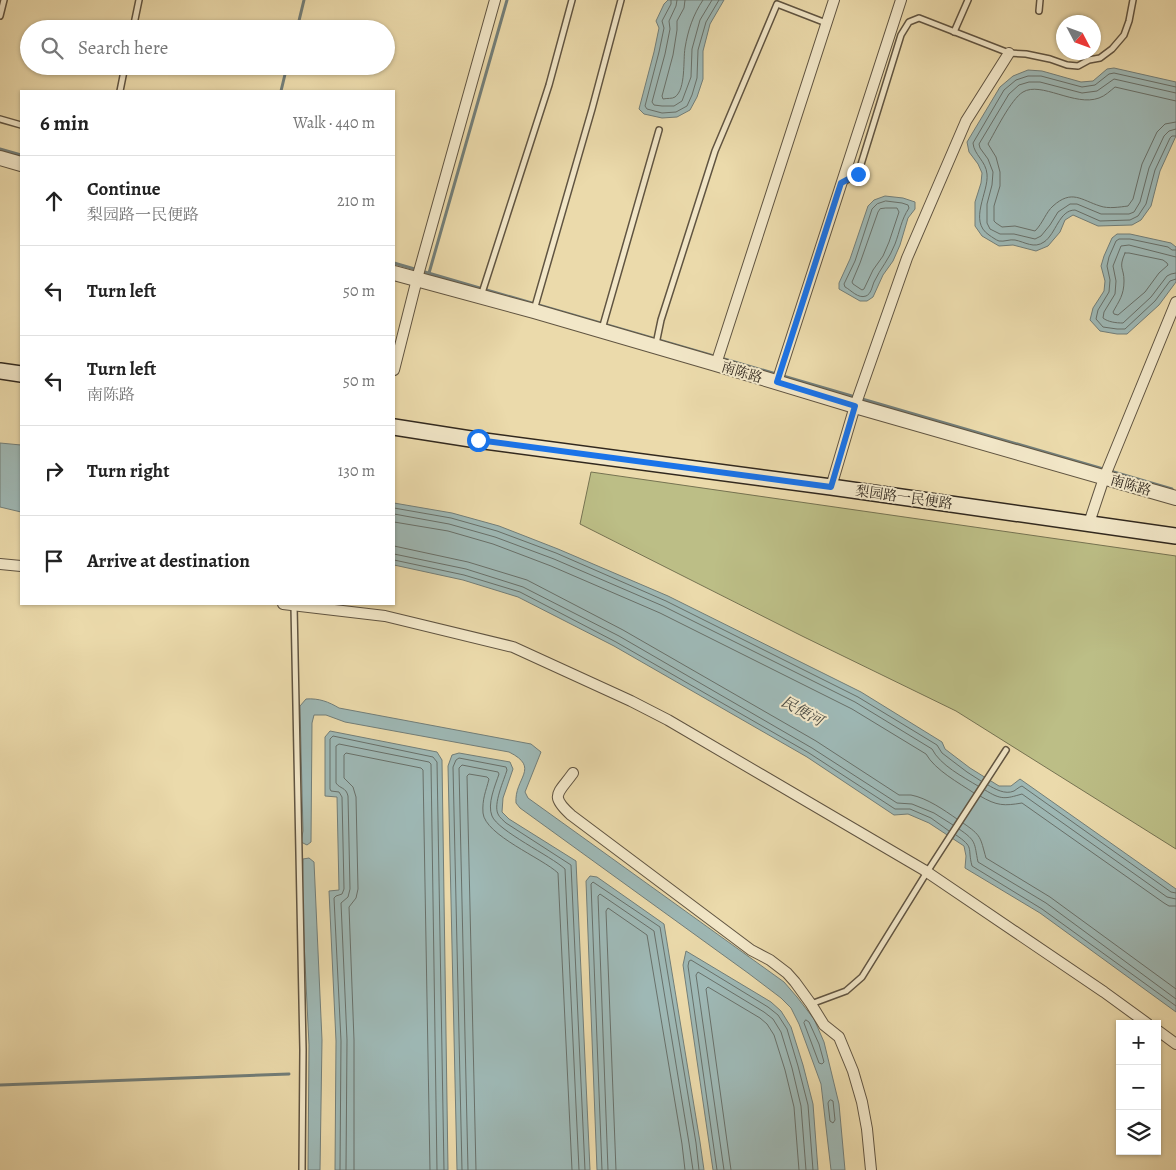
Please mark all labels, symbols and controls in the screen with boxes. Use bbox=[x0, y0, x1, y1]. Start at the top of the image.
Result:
north arrow bbox=[1056, 15, 1101, 60]
search box bbox=[20, 20, 395, 75]
icon: search bbox=[38, 34, 66, 62]
text: Search here bbox=[78, 35, 168, 61]
text: 6 min bbox=[40, 109, 89, 137]
text: Walk · 440 m bbox=[293, 112, 375, 134]
route end bbox=[847, 163, 870, 186]
text: Continue bbox=[87, 176, 161, 202]
icon: ahead bbox=[40, 187, 68, 215]
text: 210 m bbox=[337, 190, 375, 212]
text: 梨园路一民便路 bbox=[87, 204, 199, 226]
icon: left bbox=[40, 277, 68, 305]
text: Turn left bbox=[87, 278, 156, 304]
text: 50 m bbox=[343, 280, 375, 302]
text: Turn left bbox=[87, 356, 156, 382]
street label: 南陈路 bbox=[719, 357, 765, 388]
icon: left bbox=[40, 367, 68, 395]
text: 50 m bbox=[343, 370, 375, 392]
text: 南陈路 bbox=[87, 384, 135, 406]
route start bbox=[467, 429, 490, 452]
icon: right bbox=[40, 457, 68, 485]
text: Turn right bbox=[87, 458, 169, 484]
text: 130 m bbox=[338, 460, 375, 482]
street label: 南陈路 bbox=[1108, 471, 1154, 500]
street label: 梨园路一民便路 bbox=[854, 481, 954, 514]
icon: arrive bbox=[40, 547, 68, 575]
text: Arrive at destination bbox=[87, 548, 250, 574]
water label: 民便河 bbox=[777, 691, 829, 732]
map controls bbox=[1116, 1020, 1161, 1155]
button: + bbox=[1116, 1020, 1161, 1065]
button: − bbox=[1116, 1065, 1161, 1110]
button: layers bbox=[1116, 1110, 1161, 1155]

